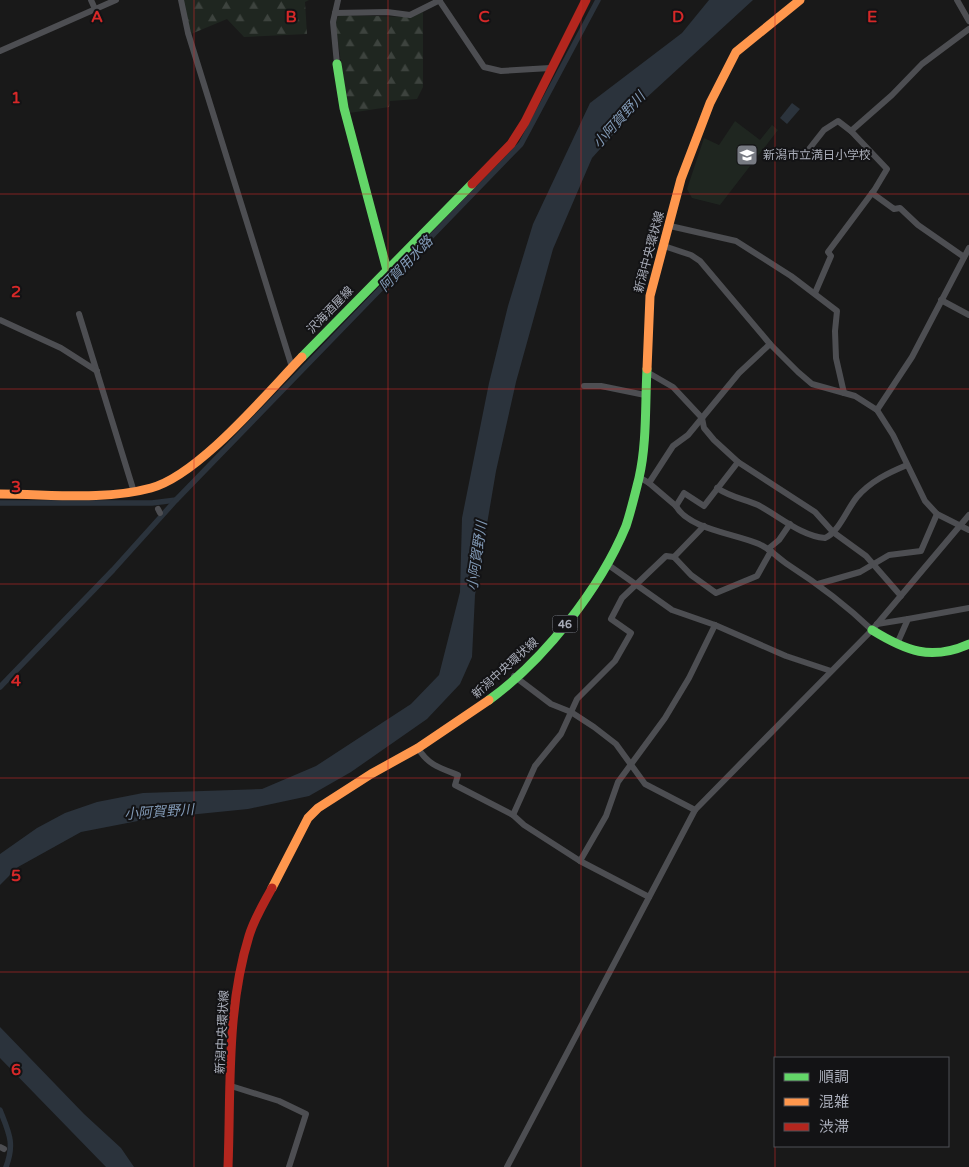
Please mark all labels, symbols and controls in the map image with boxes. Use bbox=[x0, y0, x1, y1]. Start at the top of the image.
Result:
text: A bbox=[91, 7, 103, 27]
text: B bbox=[285, 7, 297, 27]
text: C bbox=[478, 7, 490, 27]
text: D bbox=[672, 7, 684, 27]
text: E bbox=[867, 7, 877, 27]
water label: 小阿賀野川 bbox=[589, 87, 650, 152]
text: 1 bbox=[11, 88, 21, 108]
school or university icon: 新潟市立満日小学校 bbox=[735, 143, 759, 167]
place label: 新潟市立満日小学校 bbox=[763, 148, 871, 162]
street label: 新潟中央環状線 bbox=[631, 210, 667, 294]
water label: 阿賀用水路 bbox=[376, 232, 437, 295]
text: 2 bbox=[11, 282, 21, 302]
street label: 沢海酒屋線 bbox=[304, 284, 356, 336]
text: 3 bbox=[11, 477, 21, 497]
water label: 小阿賀野川 bbox=[464, 518, 491, 592]
road number: 46 bbox=[552, 616, 578, 632]
street label: 新潟中央環状線 bbox=[469, 635, 541, 701]
text: 4 bbox=[11, 671, 21, 691]
water label: 小阿賀野川 bbox=[123, 801, 197, 823]
text: 5 bbox=[11, 866, 21, 886]
street label: 新潟中央環状線 bbox=[213, 990, 231, 1074]
legend bbox=[774, 1057, 949, 1147]
text: 6 bbox=[11, 1060, 21, 1080]
text: 順調 bbox=[819, 1068, 849, 1086]
text: 混雑 bbox=[819, 1093, 849, 1111]
text: 渋滞 bbox=[819, 1118, 849, 1136]

